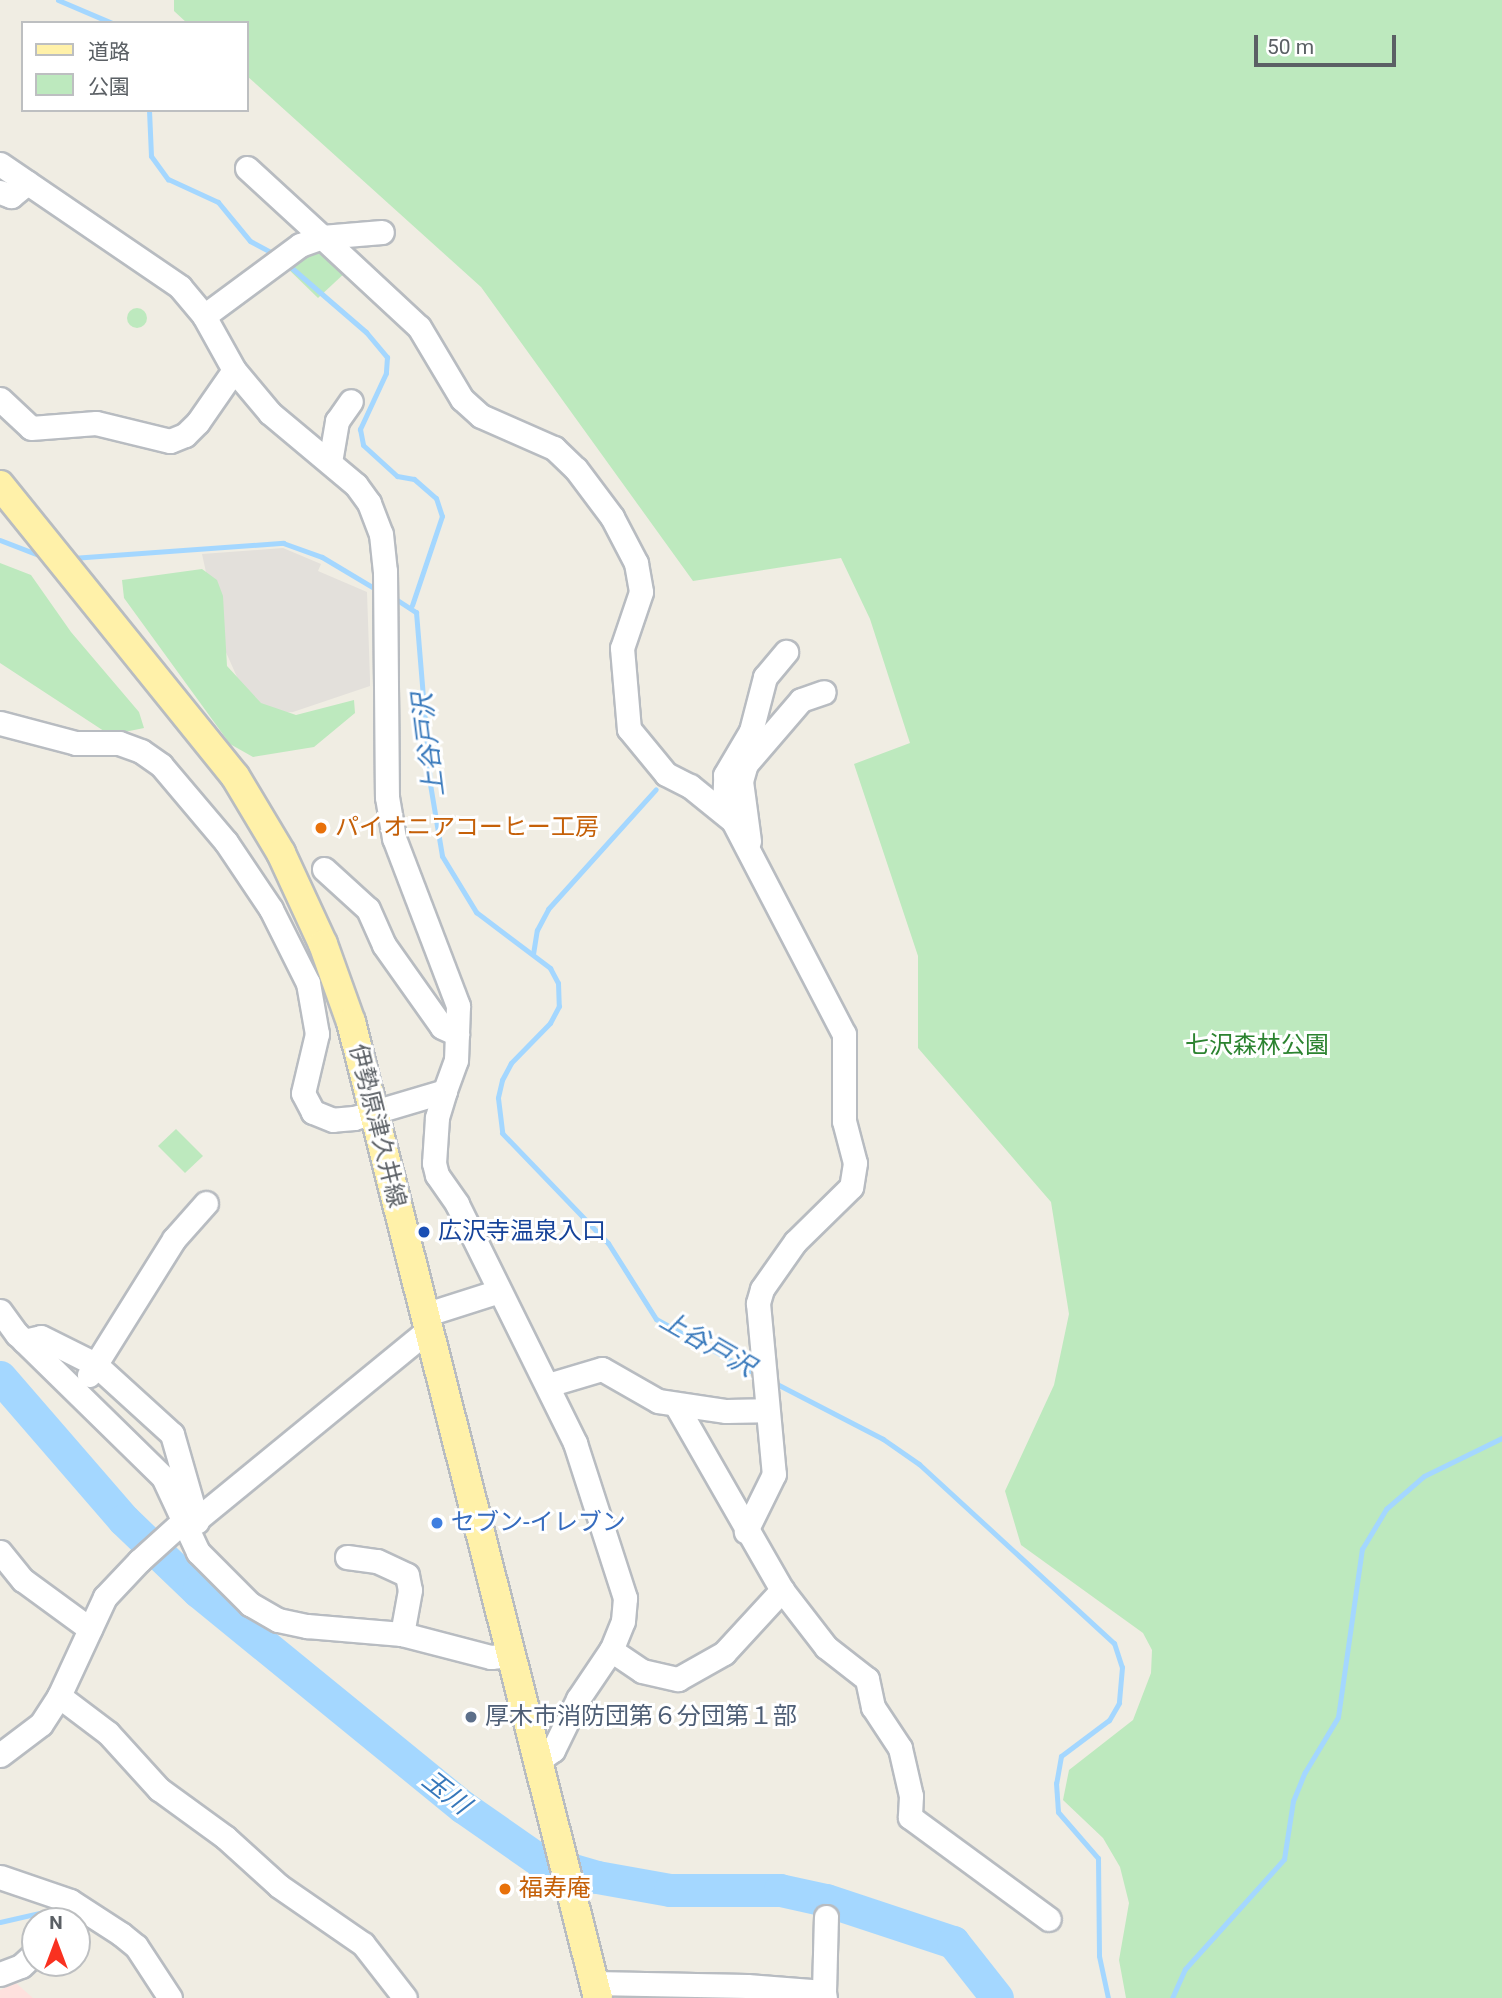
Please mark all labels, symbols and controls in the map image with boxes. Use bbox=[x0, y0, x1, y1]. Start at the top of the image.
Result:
legend bbox=[21, 21, 248, 112]
scale bar bbox=[1257, 21, 1399, 65]
text: 50 m bbox=[1267, 35, 1314, 59]
text: 道路 bbox=[88, 40, 130, 64]
text: 公園 bbox=[88, 75, 130, 99]
water label: 上谷戸沢 bbox=[407, 691, 451, 799]
place label: パイオニアコーヒー工房 bbox=[335, 814, 599, 842]
marker: パイオニアコーヒー工房 bbox=[313, 820, 329, 836]
park label: 七沢森林公園 bbox=[1185, 1032, 1329, 1060]
street label: 伊勢原津久井線 bbox=[343, 1041, 411, 1211]
place label: 広沢寺温泉入口 bbox=[438, 1218, 606, 1246]
marker: 広沢寺温泉入口 bbox=[416, 1224, 432, 1240]
water label: 上谷戸沢 bbox=[654, 1304, 760, 1384]
place label: セブン-イレブン bbox=[451, 1509, 626, 1537]
marker: セブン-イレブン bbox=[429, 1515, 445, 1531]
place label: 厚木市消防団第６分団第１部 bbox=[485, 1703, 797, 1731]
marker: 厚木市消防団第６分団第１部 bbox=[463, 1709, 479, 1725]
water label: 玉川 bbox=[416, 1765, 476, 1821]
place label: 福寿庵 bbox=[519, 1875, 591, 1903]
marker: 福寿庵 bbox=[497, 1881, 513, 1897]
north arrow bbox=[21, 1907, 91, 1977]
text: N bbox=[49, 1911, 63, 1934]

